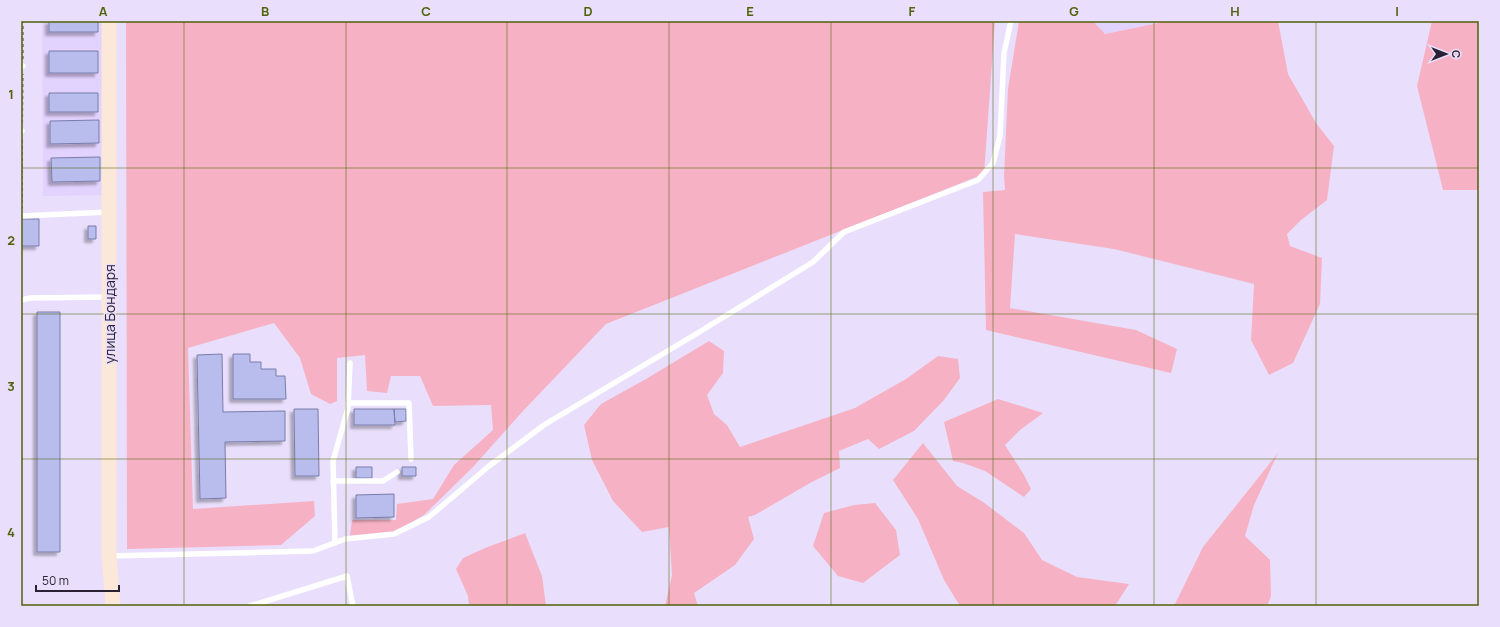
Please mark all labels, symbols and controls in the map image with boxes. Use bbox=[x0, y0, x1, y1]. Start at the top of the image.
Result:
text: A bbox=[99, 2, 108, 20]
text: B bbox=[261, 2, 269, 20]
text: C bbox=[421, 2, 431, 20]
text: D bbox=[583, 2, 593, 20]
text: E bbox=[746, 2, 754, 20]
text: F bbox=[909, 2, 916, 20]
text: G bbox=[1069, 2, 1079, 20]
text: H bbox=[1230, 2, 1240, 20]
text: I bbox=[1395, 2, 1399, 20]
north arrow bbox=[1426, 34, 1466, 74]
text: С bbox=[1449, 50, 1464, 58]
text: 1 bbox=[8, 85, 14, 103]
text: 2 bbox=[7, 231, 15, 249]
street label: улица Бондаря bbox=[100, 264, 119, 364]
text: 3 bbox=[7, 377, 15, 395]
text: 4 bbox=[7, 523, 15, 541]
scale bar bbox=[36, 567, 119, 593]
text: 50 m bbox=[42, 572, 69, 589]

